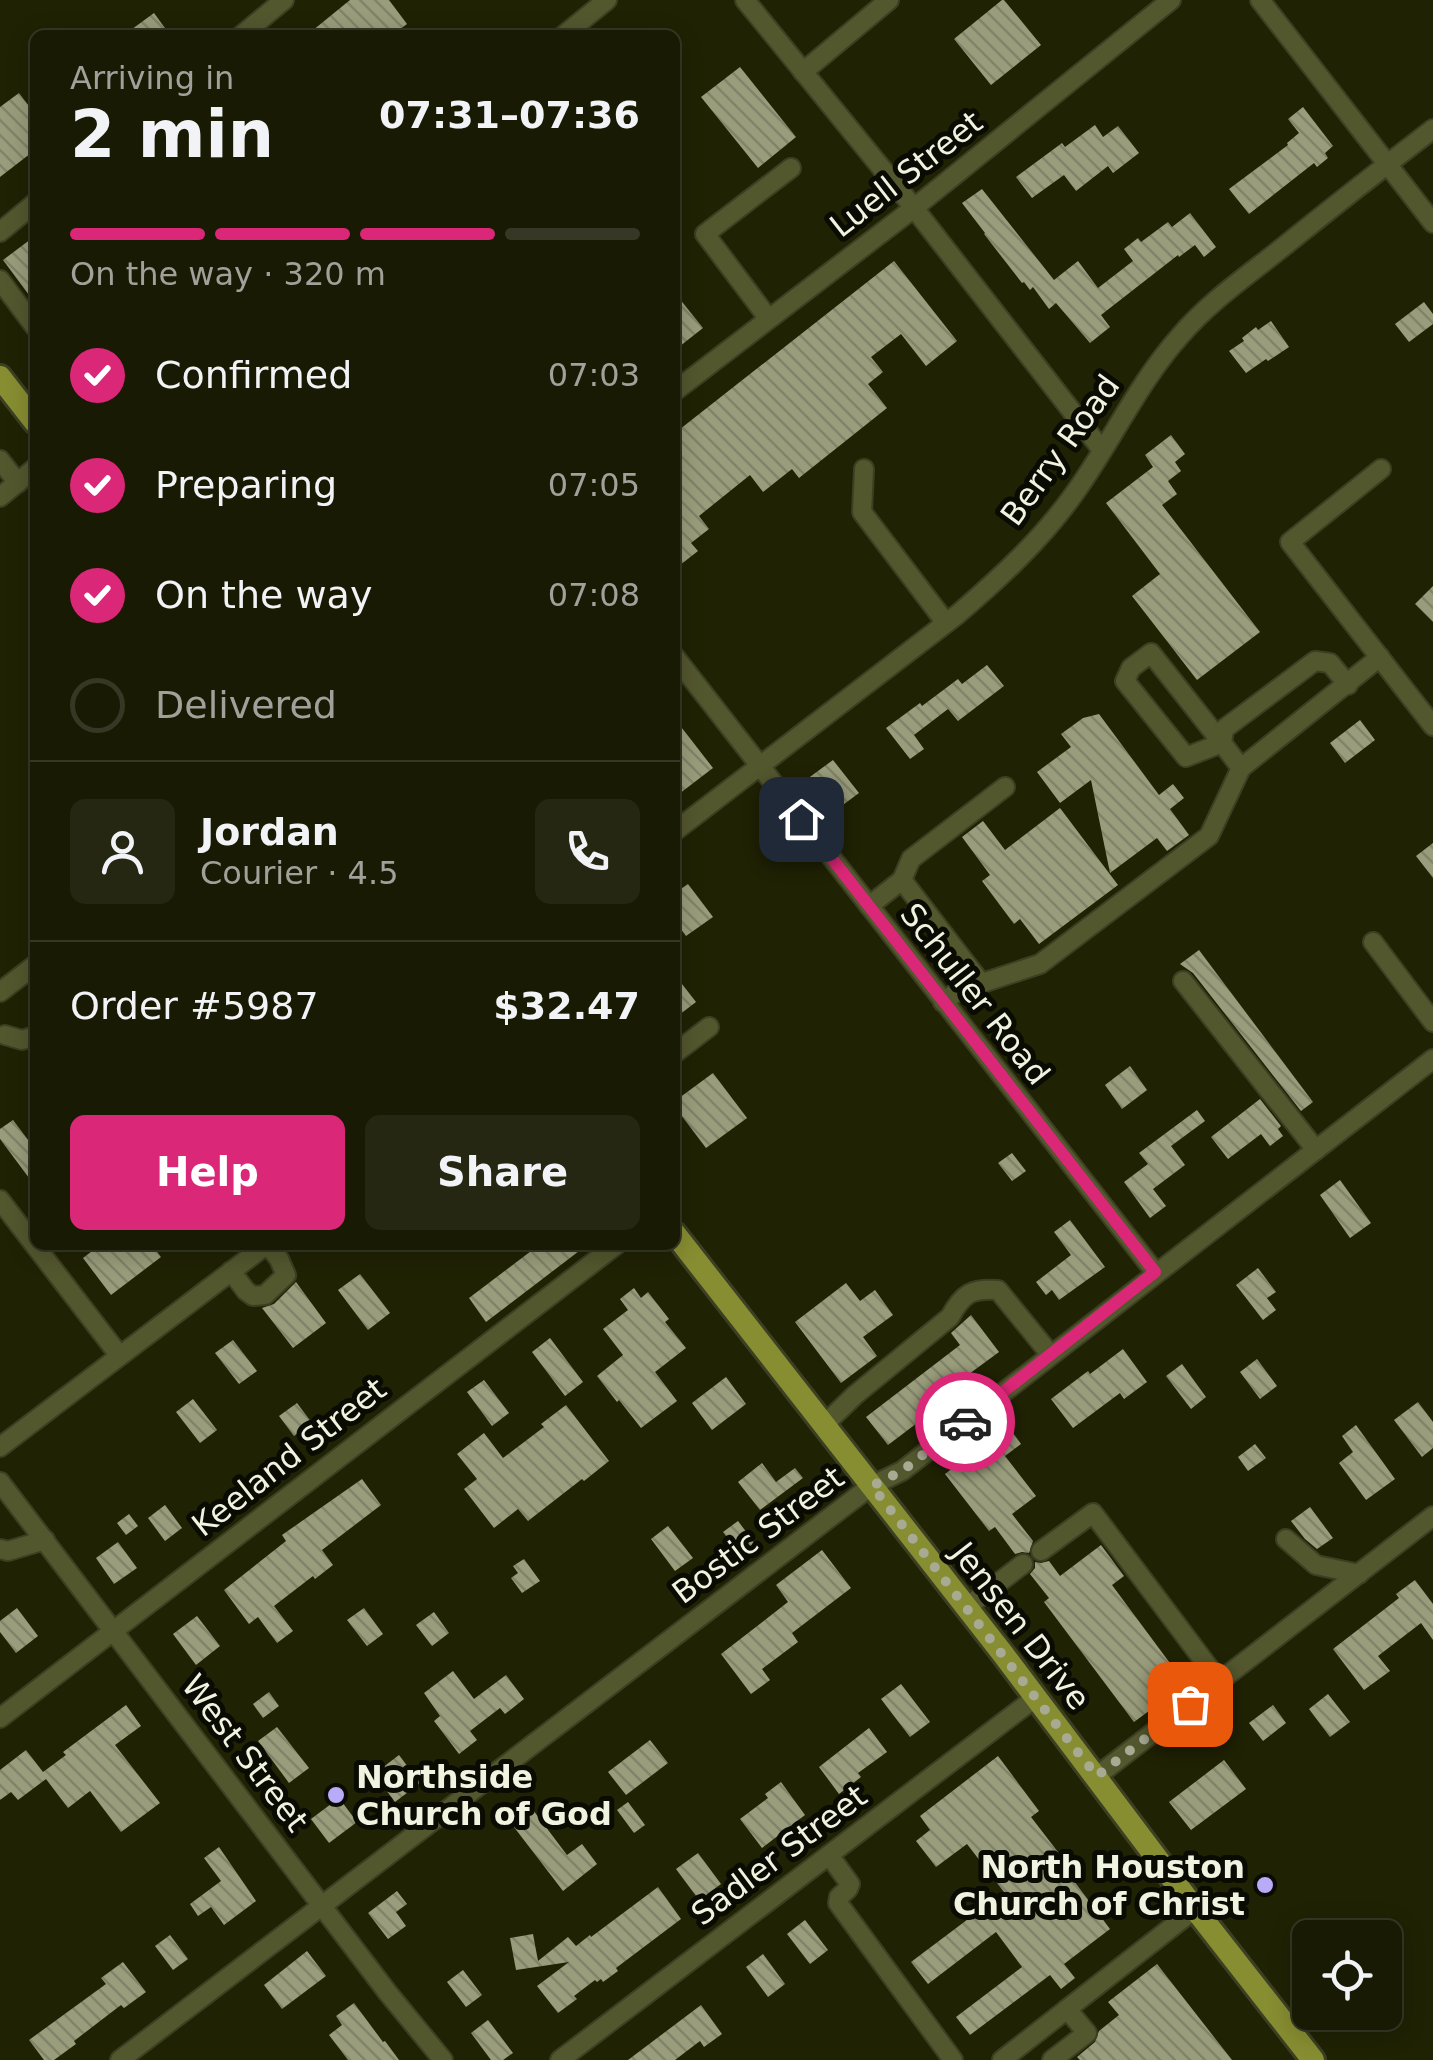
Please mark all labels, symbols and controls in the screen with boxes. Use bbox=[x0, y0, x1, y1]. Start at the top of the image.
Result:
text: Arriving in bbox=[70, 59, 234, 97]
text: 07:31–07:36 bbox=[379, 93, 640, 137]
text: 2 min bbox=[70, 97, 274, 172]
street label: Luell Street bbox=[822, 103, 990, 245]
text: On the way · 320 m bbox=[70, 255, 386, 293]
icon: check bbox=[70, 348, 125, 403]
text: Confirmed bbox=[155, 353, 352, 397]
text: 07:03 bbox=[548, 356, 640, 394]
street label: Berry Road bbox=[993, 367, 1127, 533]
icon: check bbox=[70, 458, 125, 513]
text: Preparing bbox=[155, 463, 337, 507]
text: 07:05 bbox=[548, 466, 640, 504]
icon: check bbox=[70, 568, 125, 623]
text: On the way bbox=[155, 573, 372, 617]
text: 07:08 bbox=[548, 576, 640, 614]
text: Delivered bbox=[155, 683, 337, 727]
pin bbox=[759, 777, 844, 862]
icon: home bbox=[774, 792, 829, 847]
button: person bbox=[70, 799, 175, 904]
button: phone bbox=[535, 799, 640, 904]
text: Jordan bbox=[200, 810, 339, 854]
text: Courier · 4.5 bbox=[200, 854, 399, 892]
street label: Schuller Road bbox=[892, 896, 1058, 1092]
text: Order #5987 bbox=[70, 984, 319, 1028]
text: $32.47 bbox=[493, 984, 640, 1028]
button: Help bbox=[70, 1115, 345, 1230]
button: Share bbox=[365, 1115, 640, 1230]
street label: Keeland Street bbox=[185, 1370, 393, 1544]
courier bbox=[915, 1372, 1015, 1472]
icon: car bbox=[938, 1395, 993, 1450]
street label: Bostic Street bbox=[665, 1458, 851, 1612]
street label: Jensen Drive bbox=[943, 1533, 1098, 1717]
pin bbox=[1148, 1662, 1233, 1747]
street label: West Street bbox=[174, 1667, 316, 1839]
icon: bag bbox=[1163, 1677, 1218, 1732]
place label: Northside Church of God bbox=[356, 1758, 612, 1833]
street label: Sadler Street bbox=[684, 1777, 874, 1933]
marker: Northside Church of God bbox=[325, 1784, 347, 1806]
place label: North Houston Church of Christ bbox=[953, 1848, 1245, 1923]
marker: North Houston Church of Christ bbox=[1254, 1874, 1276, 1896]
map controls bbox=[1292, 1920, 1402, 2030]
button: locate bbox=[1292, 1920, 1402, 2030]

